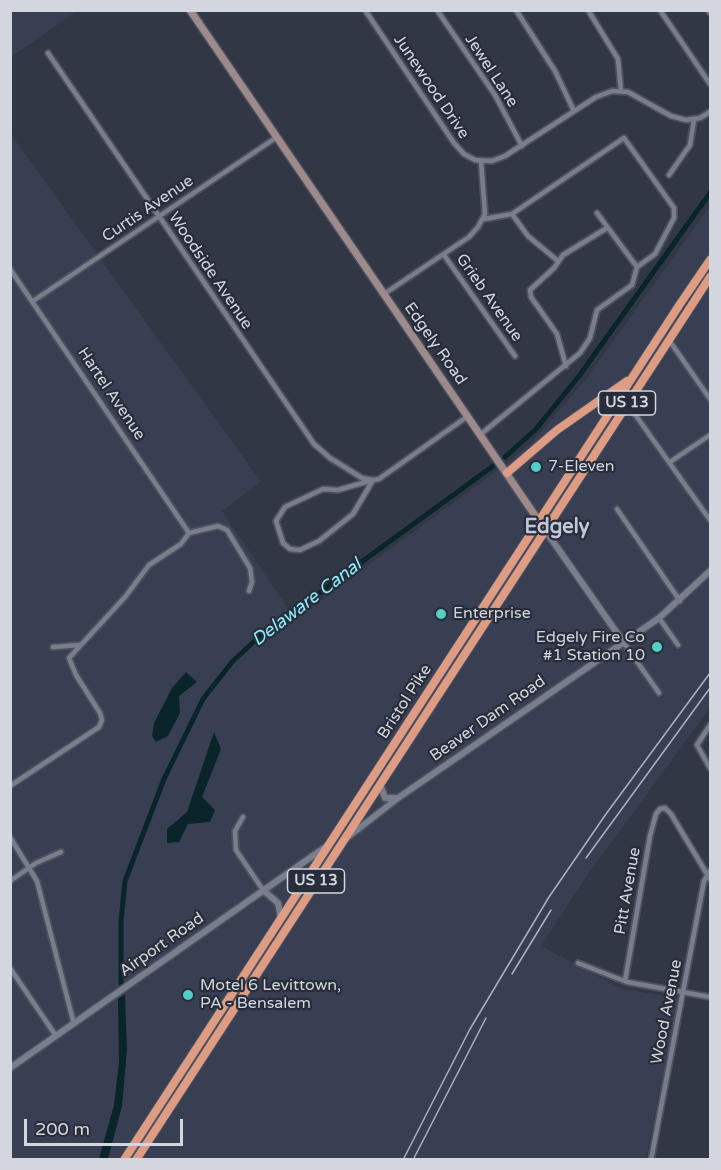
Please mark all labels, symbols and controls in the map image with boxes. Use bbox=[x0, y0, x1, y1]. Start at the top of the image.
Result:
street label: Junewood Drive bbox=[389, 31, 473, 143]
street label: Jewel Lane bbox=[460, 31, 522, 111]
street label: Curtis Avenue bbox=[99, 171, 197, 247]
street label: Woodside Avenue bbox=[164, 209, 256, 333]
street label: Grieb Avenue bbox=[452, 250, 526, 346]
street label: Edgely Road bbox=[400, 299, 470, 389]
street label: Hartel Avenue bbox=[73, 344, 149, 444]
road number: US 13 bbox=[598, 391, 656, 415]
place label: 7-Eleven bbox=[548, 457, 615, 477]
marker: 7-Eleven bbox=[529, 460, 543, 474]
district label: Edgely bbox=[525, 516, 589, 540]
water label: Delaware Canal bbox=[248, 555, 366, 651]
place label: Enterprise bbox=[453, 604, 531, 624]
marker: Enterprise bbox=[434, 607, 448, 621]
place label: Edgely Fire Co #1 Station 10 bbox=[536, 628, 645, 666]
marker: Edgely Fire Co #1 Station 10 bbox=[650, 640, 664, 654]
street label: Bristol Pike bbox=[374, 661, 436, 743]
street label: Beaver Dam Road bbox=[427, 672, 549, 766]
street label: Pitt Avenue bbox=[611, 846, 645, 936]
road number: US 13 bbox=[288, 869, 344, 893]
street label: Airport Road bbox=[116, 909, 208, 981]
street label: Wood Avenue bbox=[647, 958, 687, 1066]
place label: Motel 6 Levittown, PA - Bensalem bbox=[200, 976, 341, 1014]
marker: Motel 6 Levittown, PA - Bensalem bbox=[181, 988, 195, 1002]
scale bar bbox=[27, 1107, 186, 1145]
text: 200 m bbox=[35, 1118, 90, 1140]

